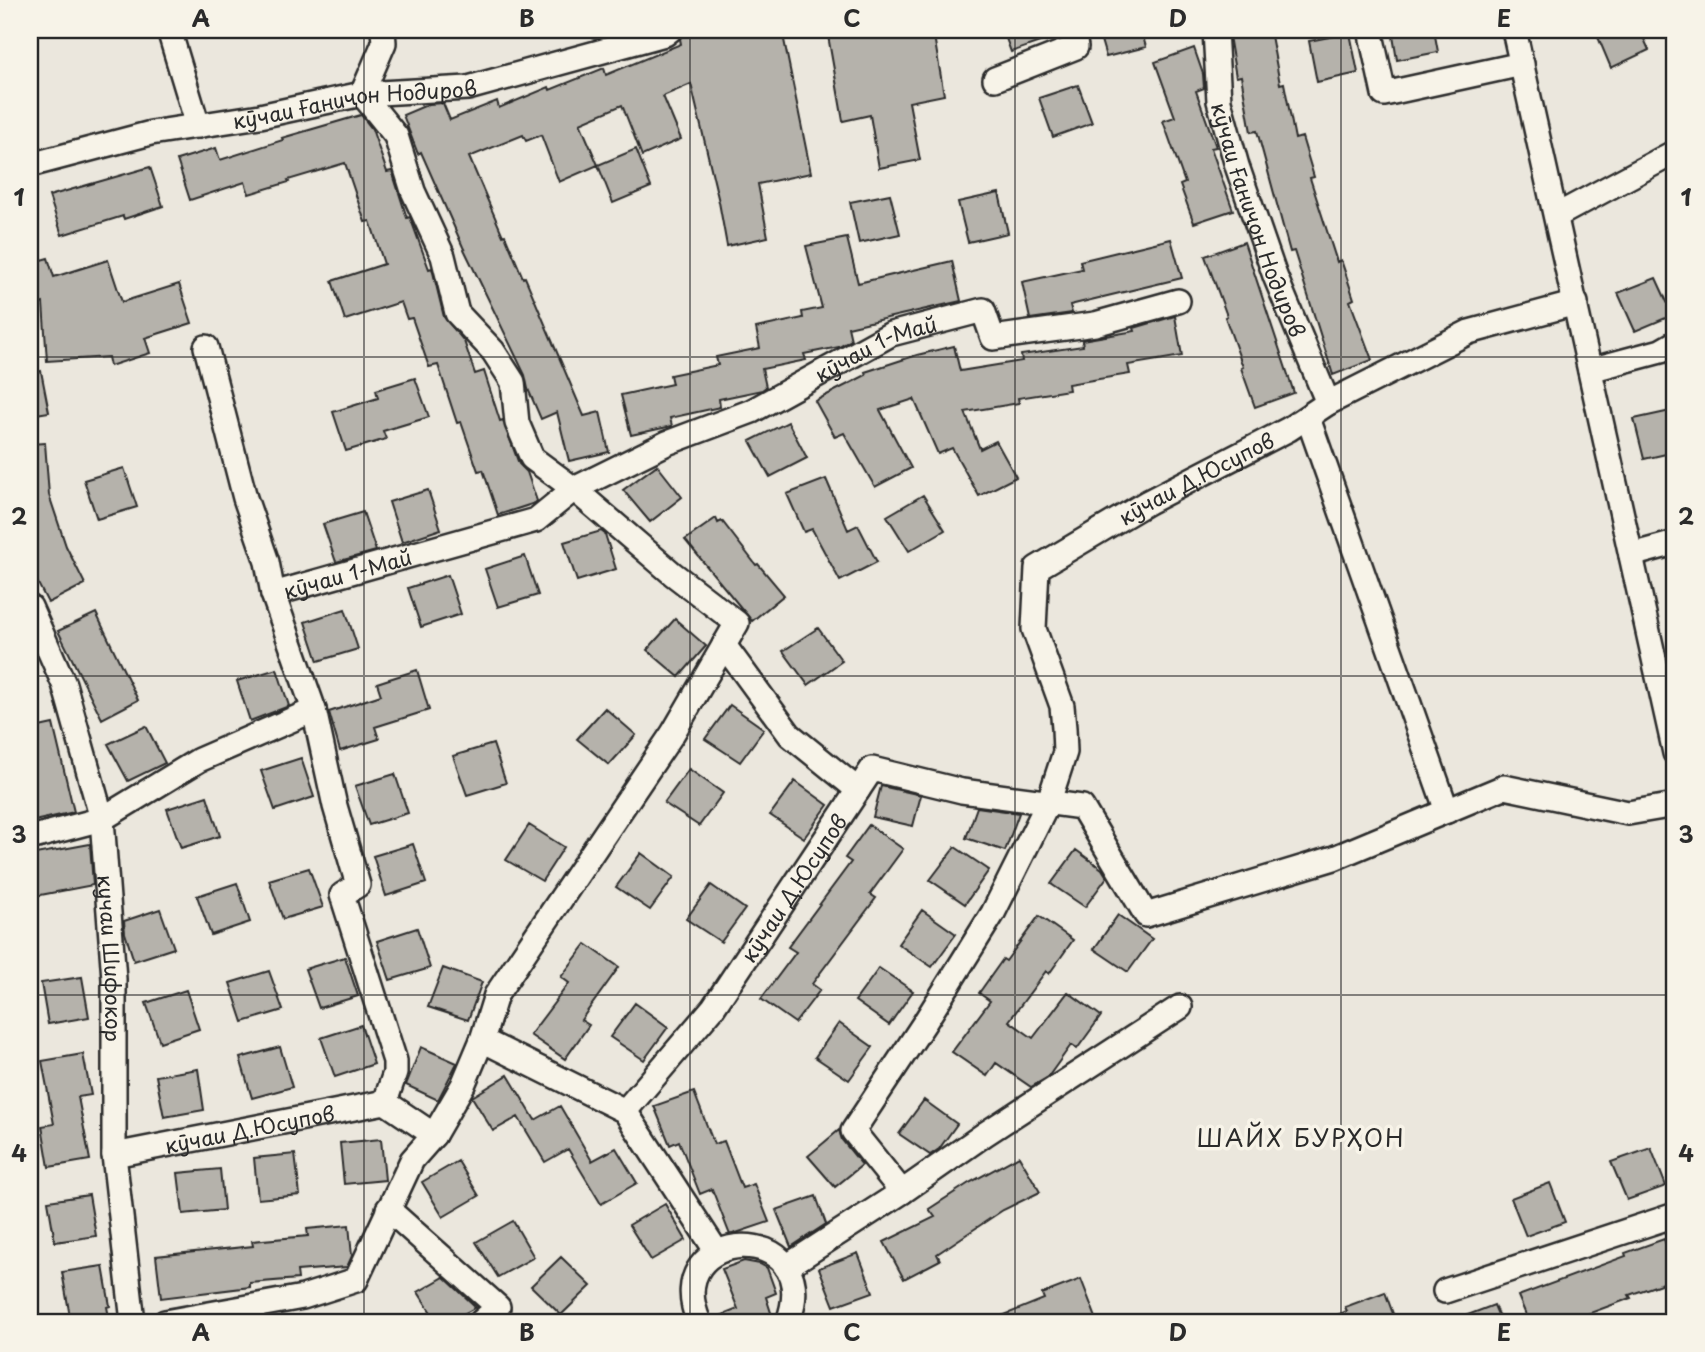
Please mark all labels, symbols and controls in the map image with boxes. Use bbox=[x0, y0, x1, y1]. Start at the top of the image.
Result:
text: A bbox=[192, 0, 210, 35]
text: B bbox=[519, 0, 535, 35]
text: C bbox=[843, 0, 861, 35]
text: D bbox=[1169, 0, 1187, 35]
text: E bbox=[1497, 0, 1511, 35]
street label: кӯчаи Ғаниҷон Нодиров bbox=[230, 70, 480, 136]
street label: кӯчаи Ғаниҷон Нодиров bbox=[1204, 98, 1315, 342]
text: 1 bbox=[14, 179, 25, 214]
text: 1 bbox=[1681, 179, 1692, 214]
street label: кӯчаи 1-Май bbox=[808, 307, 940, 390]
street label: кӯчаи Д.Юсупов bbox=[1112, 423, 1280, 532]
text: 2 bbox=[11, 498, 27, 533]
text: 2 bbox=[1678, 498, 1694, 533]
street label: кӯчаи 1-Май bbox=[279, 540, 415, 606]
street label: кӯчаи Д.Юсупов bbox=[732, 807, 854, 968]
text: 3 bbox=[11, 816, 27, 851]
text: 3 bbox=[1678, 816, 1694, 851]
street label: кучаи Шифокор bbox=[90, 873, 130, 1042]
street label: кӯчаи Д.Юсупов bbox=[162, 1096, 337, 1161]
district label: ШАЙХ БУРҲОН bbox=[1196, 1119, 1406, 1155]
text: 4 bbox=[11, 1135, 27, 1170]
text: 4 bbox=[1678, 1135, 1694, 1170]
text: A bbox=[192, 1314, 210, 1349]
text: B bbox=[519, 1314, 535, 1349]
text: C bbox=[843, 1314, 861, 1349]
text: D bbox=[1169, 1314, 1187, 1349]
text: E bbox=[1497, 1314, 1511, 1349]

